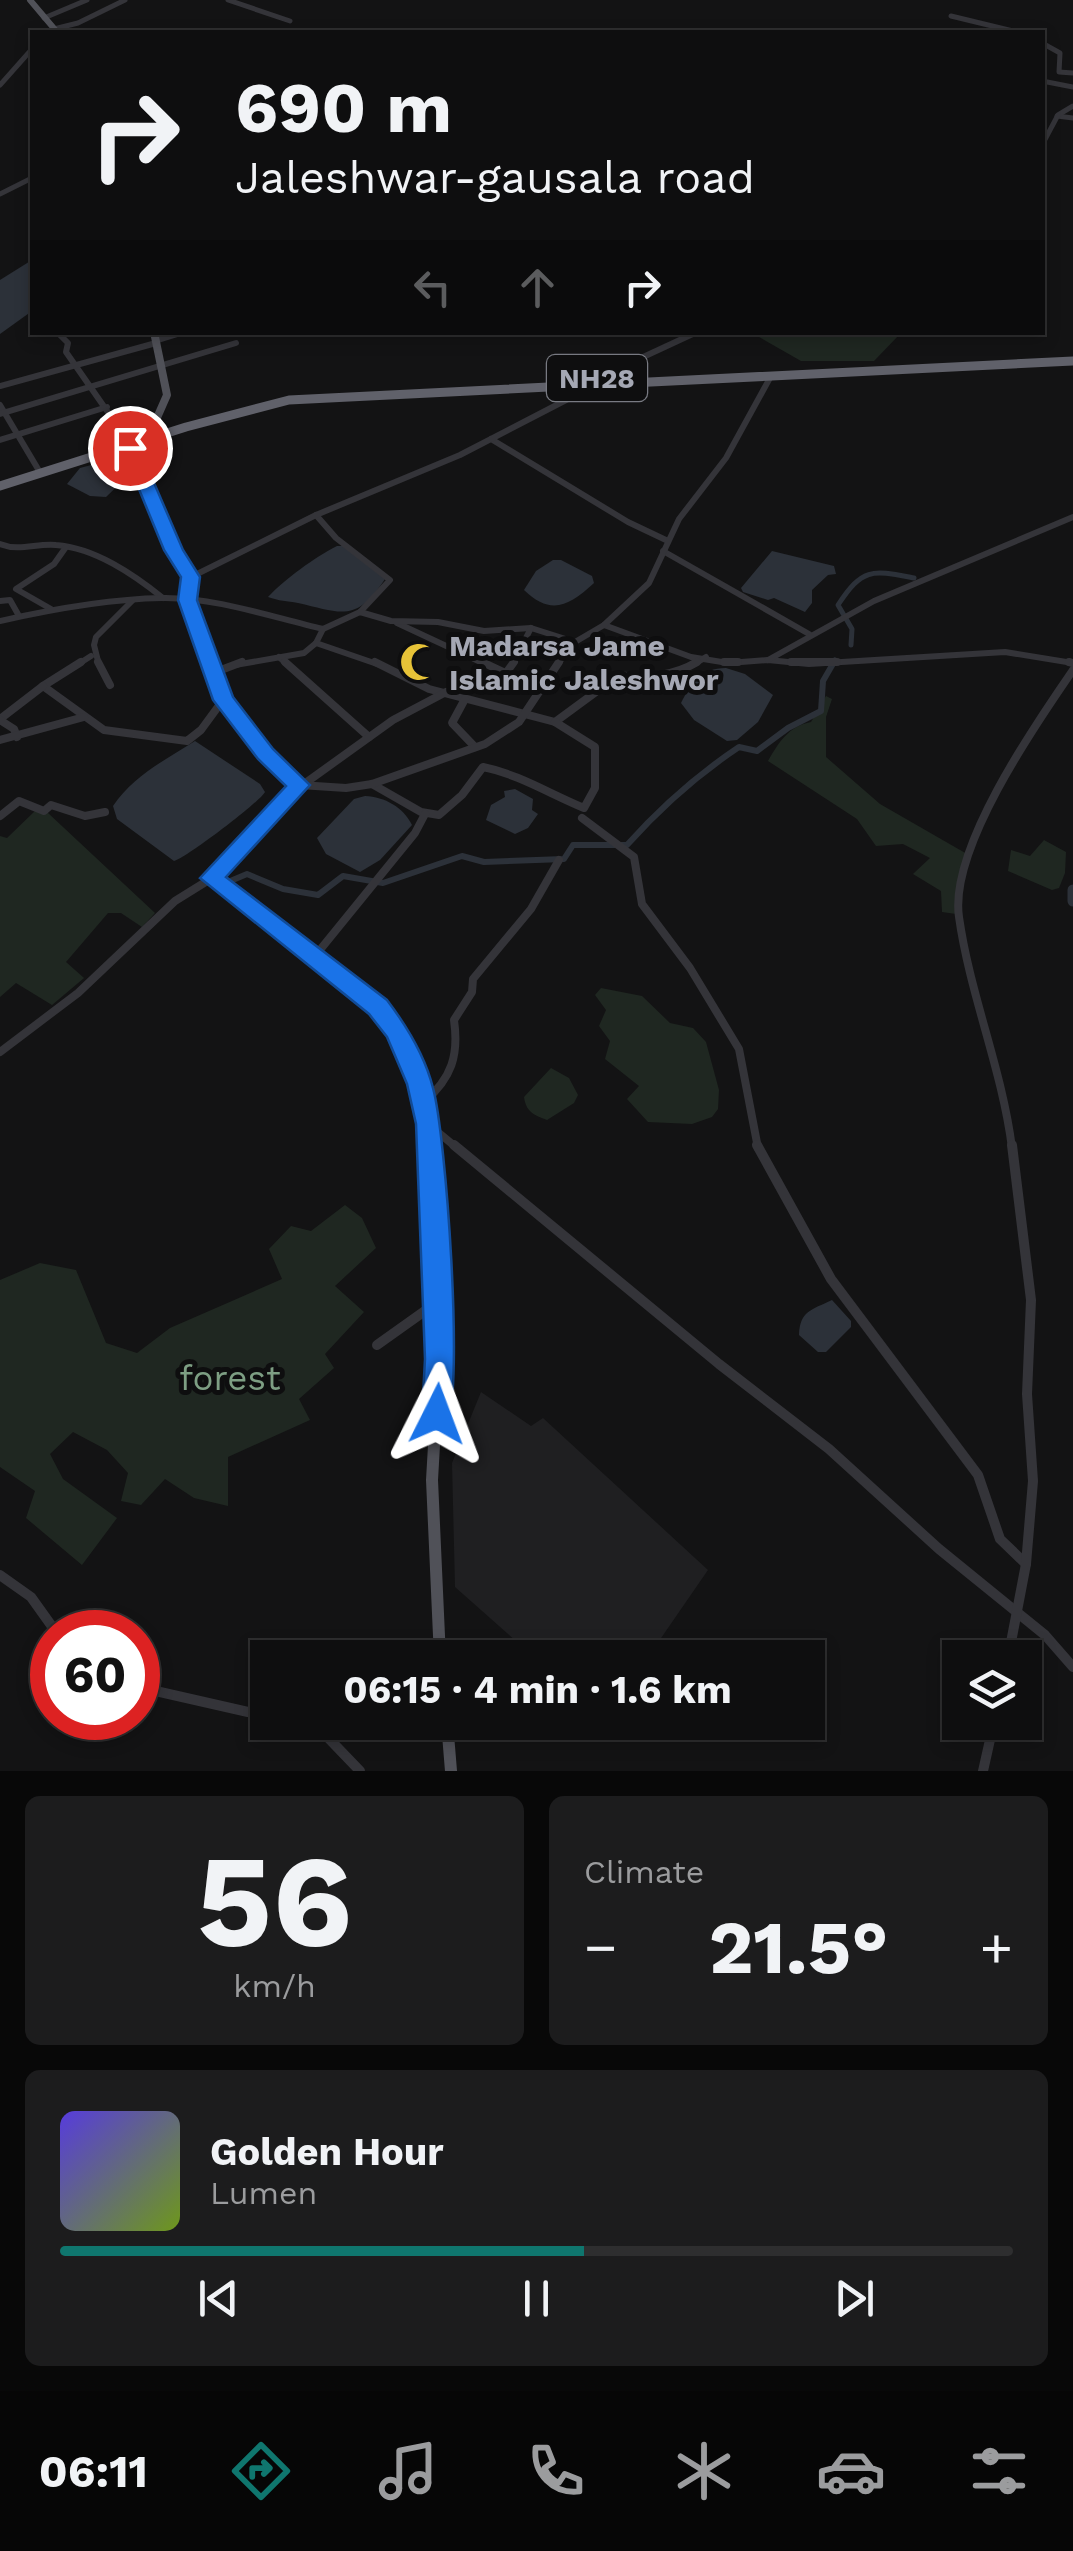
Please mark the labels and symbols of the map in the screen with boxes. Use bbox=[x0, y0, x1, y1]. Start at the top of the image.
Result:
road number: NH28 bbox=[547, 355, 647, 401]
pin bbox=[88, 406, 173, 491]
place label: Madarsa Jame Islamic Jaleshwor bbox=[449, 628, 719, 697]
mosque icon: Madarsa Jame Islamic Jaleshwor bbox=[398, 641, 440, 683]
park label: forest bbox=[179, 1357, 281, 1399]
position arrow bbox=[385, 1362, 489, 1466]
speed limit sign: 60 bbox=[30, 1610, 160, 1740]

